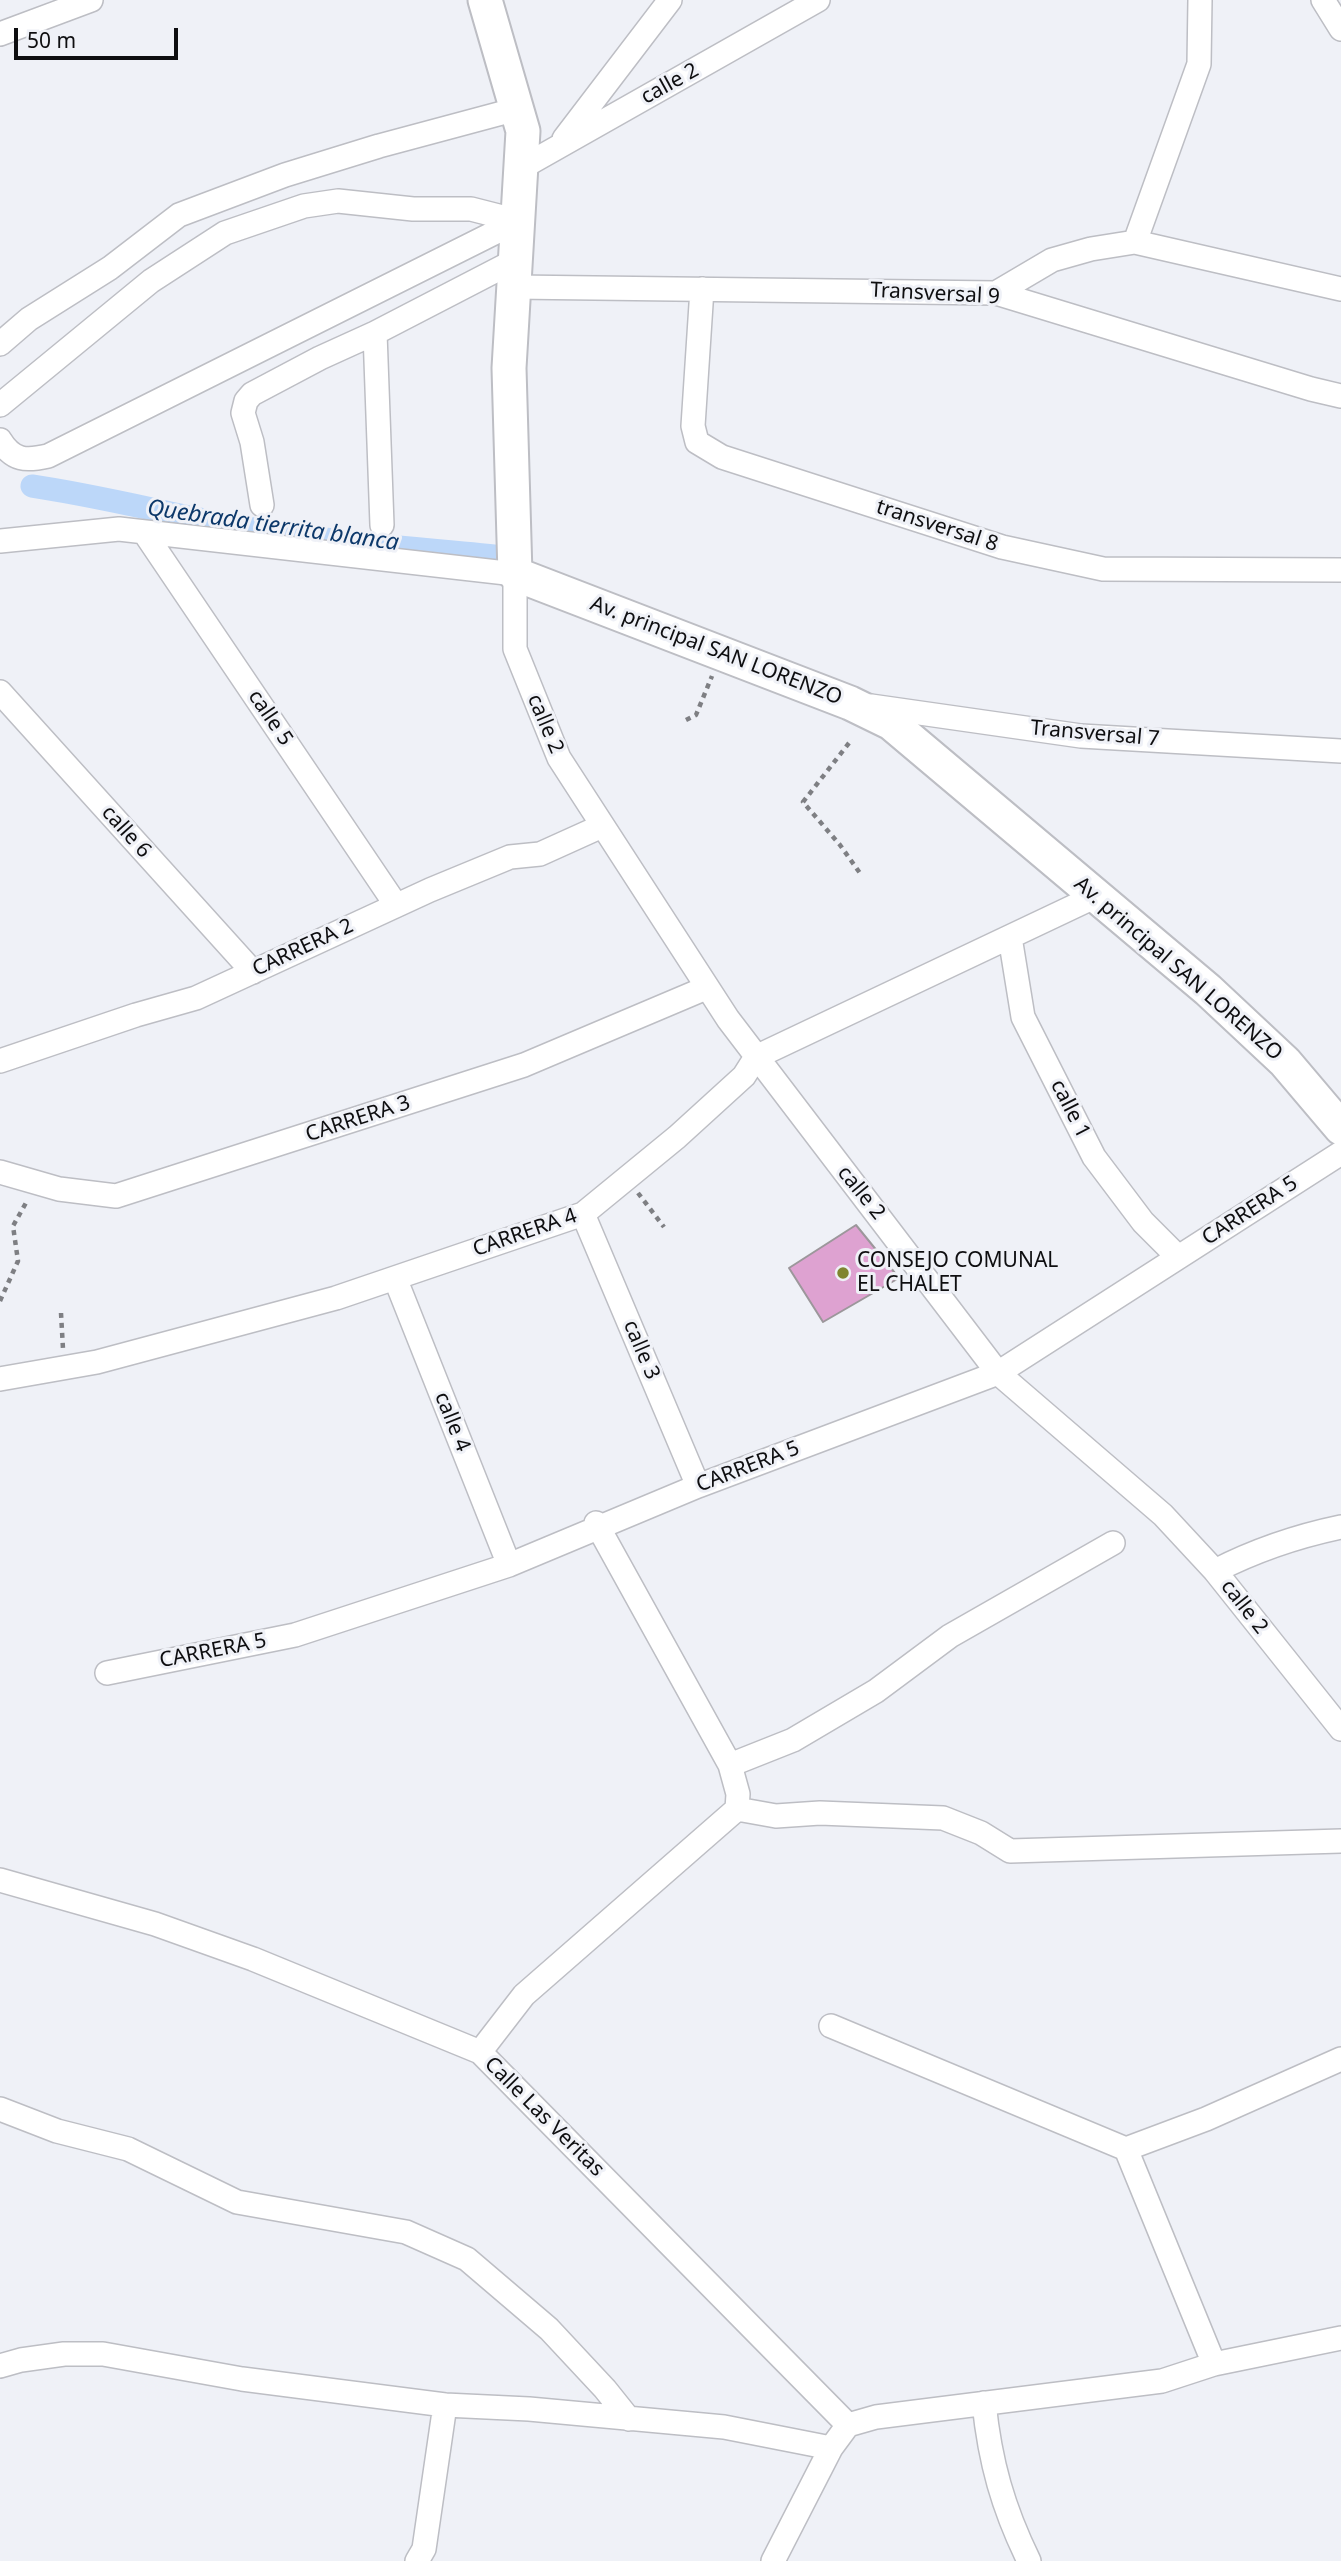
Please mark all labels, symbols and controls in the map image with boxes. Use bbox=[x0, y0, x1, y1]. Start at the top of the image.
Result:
scale bar bbox=[18, 14, 182, 58]
text: 50 m bbox=[27, 26, 76, 54]
street label: calle 2 bbox=[637, 58, 703, 110]
street label: Transversal 9 bbox=[870, 278, 1000, 310]
street label: transversal 8 bbox=[873, 494, 1001, 558]
water label: Quebrada tierrita blanca bbox=[145, 495, 401, 557]
street label: Av. principal SAN LORENZO bbox=[587, 591, 845, 711]
street label: calle 5 bbox=[242, 685, 298, 751]
street label: calle 2 bbox=[521, 691, 569, 757]
street label: Transversal 7 bbox=[1029, 716, 1161, 752]
street label: calle 6 bbox=[96, 801, 156, 863]
street label: Av. principal SAN LORENZO bbox=[1069, 872, 1287, 1066]
street label: CARRERA 2 bbox=[249, 914, 357, 982]
street label: calle 1 bbox=[1045, 1076, 1095, 1142]
street label: CARRERA 3 bbox=[303, 1090, 413, 1148]
street label: calle 2 bbox=[832, 1161, 890, 1225]
street label: CARRERA 5 bbox=[1198, 1171, 1302, 1251]
street label: CARRERA 4 bbox=[470, 1203, 580, 1263]
place label: CONSEJO COMUNAL EL CHALET bbox=[857, 1248, 1058, 1298]
marker: CONSEJO COMUNAL EL CHALET bbox=[835, 1265, 851, 1281]
street label: calle 3 bbox=[617, 1317, 665, 1383]
street label: calle 4 bbox=[429, 1389, 475, 1455]
street label: CARRERA 5 bbox=[693, 1436, 803, 1498]
street label: calle 2 bbox=[1215, 1575, 1273, 1639]
street label: CARRERA 5 bbox=[157, 1628, 269, 1674]
street label: Calle Las Veritas bbox=[479, 2052, 609, 2182]

